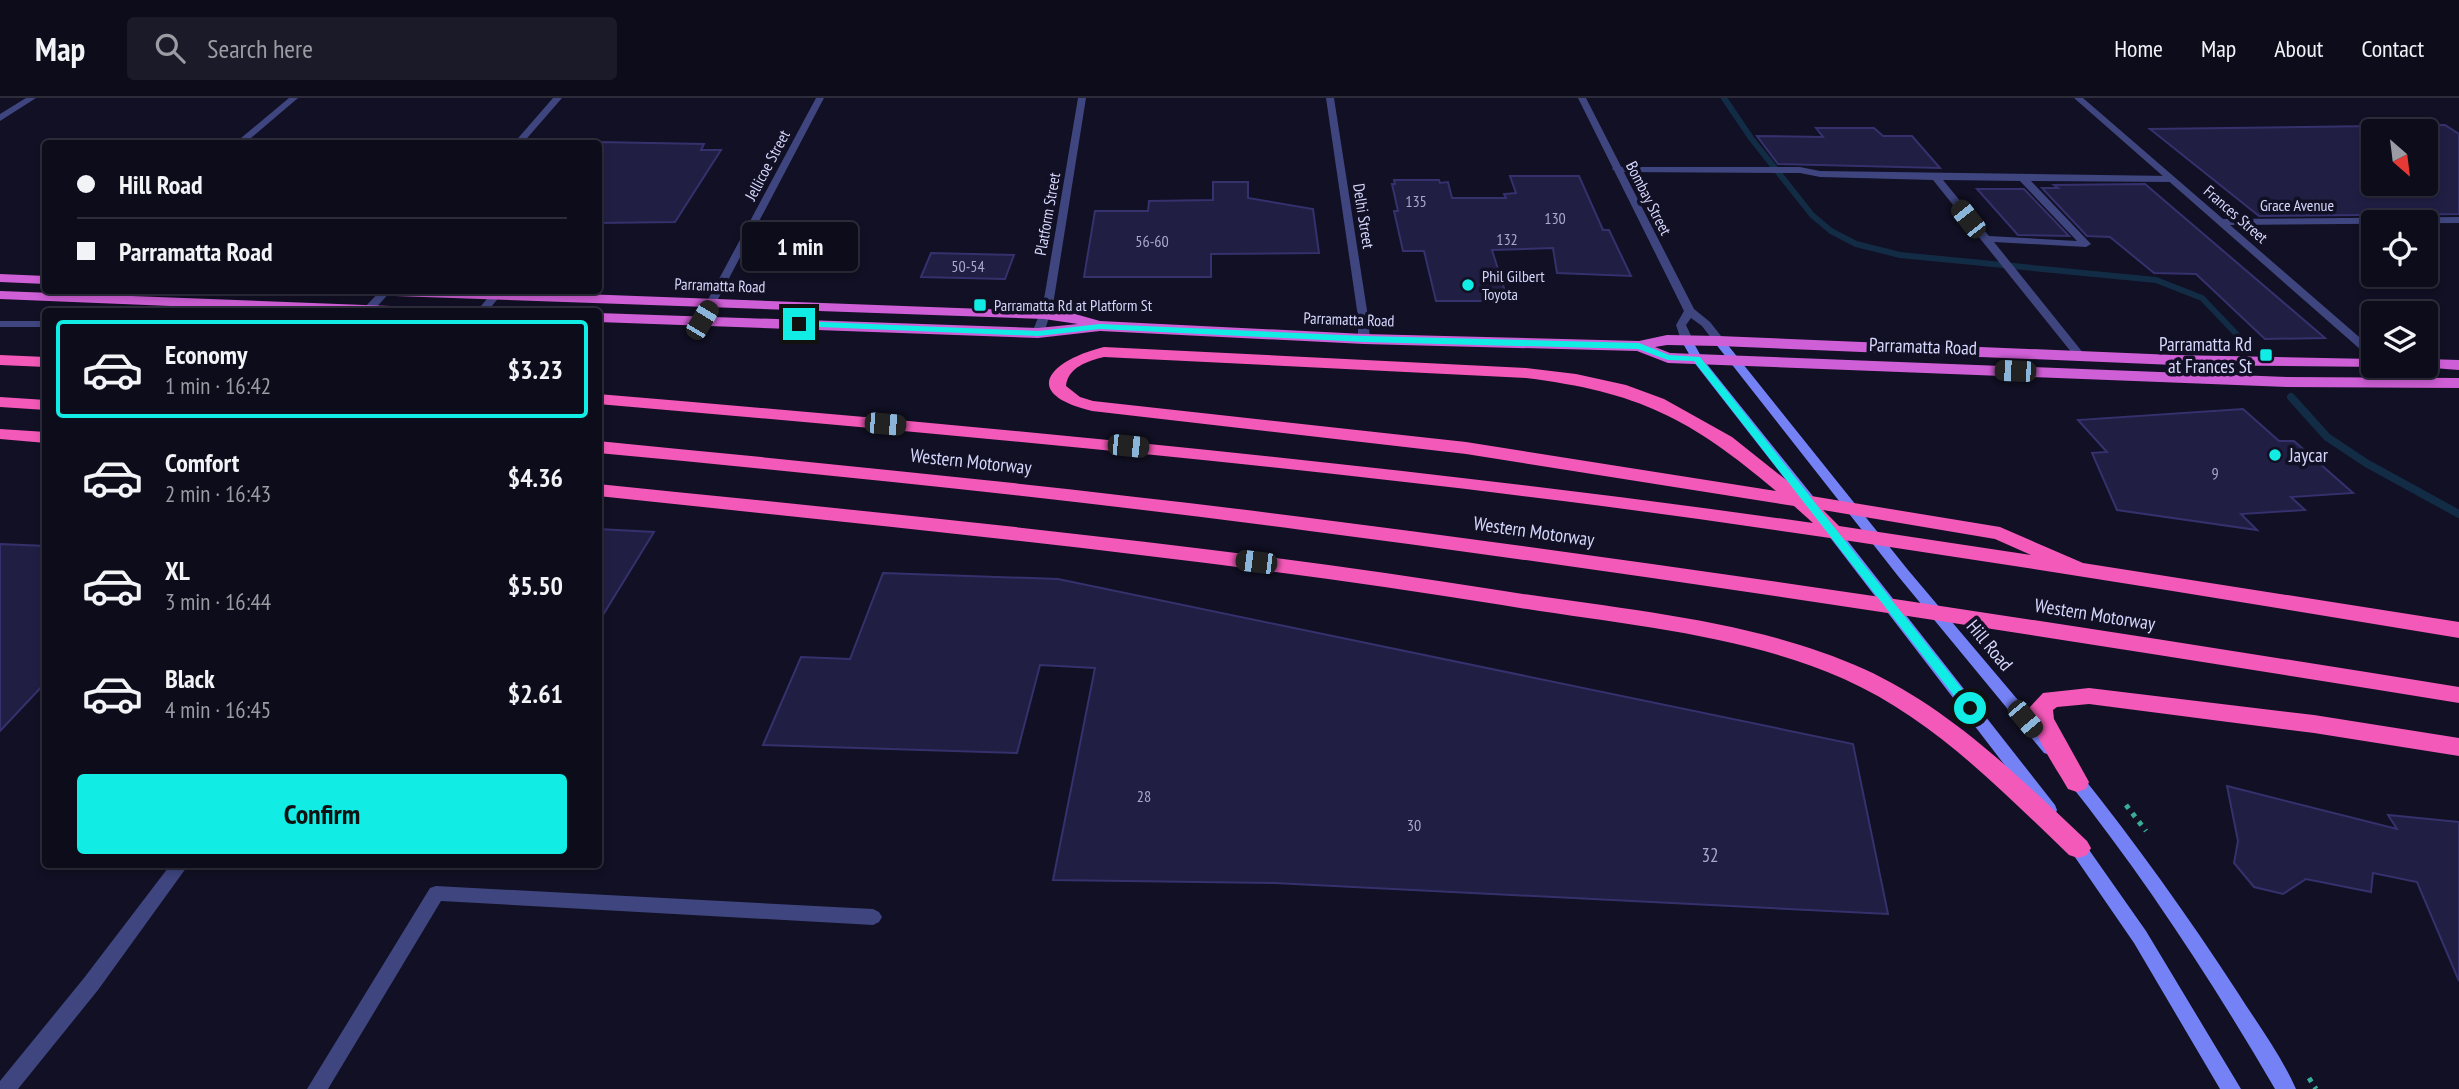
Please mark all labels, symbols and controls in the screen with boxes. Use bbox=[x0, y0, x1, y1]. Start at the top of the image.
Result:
search box bbox=[127, 17, 617, 80]
text: Map bbox=[35, 27, 85, 70]
icon: search bbox=[151, 29, 189, 67]
text: Search here bbox=[207, 32, 313, 65]
text: Home bbox=[2114, 33, 2163, 64]
text: Map bbox=[2201, 33, 2236, 64]
text: About bbox=[2274, 33, 2323, 64]
text: Contact bbox=[2361, 33, 2424, 64]
north arrow bbox=[2361, 119, 2438, 196]
map controls bbox=[2361, 119, 2438, 378]
street label: Jellicoe Street bbox=[740, 126, 794, 205]
street label: Bombay Street bbox=[1622, 158, 1676, 239]
text: Hill Road bbox=[119, 168, 203, 201]
street label: Platform Street bbox=[1030, 170, 1064, 257]
street label: Frances Street bbox=[2200, 181, 2273, 248]
street label: Delhi Street bbox=[1349, 182, 1379, 251]
house number: 135 bbox=[1405, 191, 1427, 211]
street label: Grace Avenue bbox=[2260, 195, 2334, 215]
car bbox=[1947, 196, 1990, 242]
house number: 130 bbox=[1544, 208, 1566, 228]
button: locate bbox=[2361, 210, 2438, 287]
callout: 1 min bbox=[741, 222, 857, 272]
house number: 132 bbox=[1496, 229, 1518, 249]
house number: 56-60 bbox=[1135, 231, 1169, 251]
text: 1 min bbox=[777, 232, 823, 261]
text: Parramatta Road bbox=[119, 235, 272, 268]
house number: 50-54 bbox=[951, 256, 985, 276]
place label: Phil Gilbert Toyota bbox=[1482, 266, 1545, 304]
street label: Parramatta Road bbox=[674, 273, 766, 297]
marker: Phil Gilbert Toyota bbox=[1460, 277, 1476, 293]
place label: Parramatta Rd at Platform St bbox=[994, 295, 1153, 315]
car bbox=[683, 297, 722, 343]
marker: Parramatta Rd at Platform St bbox=[972, 297, 988, 313]
button: layers bbox=[2361, 301, 2438, 378]
street label: Parramatta Road bbox=[1303, 307, 1395, 331]
route end bbox=[783, 308, 815, 340]
street label: Parramatta Road bbox=[1869, 332, 1977, 360]
place label: Parramatta Rd at Frances St bbox=[2159, 332, 2253, 378]
icon: car bbox=[81, 338, 144, 401]
text: Economy bbox=[165, 338, 247, 371]
marker: Parramatta Rd at Frances St bbox=[2258, 347, 2274, 363]
text: $3.23 bbox=[508, 353, 563, 386]
car bbox=[1994, 360, 2037, 382]
text: 1 min · 16:42 bbox=[165, 371, 271, 400]
car bbox=[864, 412, 907, 436]
car bbox=[1107, 433, 1150, 459]
street label: Western Motorway bbox=[909, 443, 1034, 479]
place label: Jaycar bbox=[2288, 443, 2329, 467]
icon: car bbox=[81, 446, 144, 509]
text: Comfort bbox=[165, 446, 239, 479]
marker: Jaycar bbox=[2267, 447, 2283, 463]
text: $4.36 bbox=[508, 461, 563, 494]
house number: 9 bbox=[2211, 463, 2219, 483]
text: 2 min · 16:43 bbox=[165, 479, 271, 508]
street label: Western Motorway bbox=[1472, 511, 1597, 551]
car bbox=[1234, 549, 1279, 575]
icon: car bbox=[81, 554, 144, 617]
text: XL bbox=[165, 554, 190, 587]
text: $5.50 bbox=[508, 569, 563, 602]
text: 3 min · 16:44 bbox=[165, 587, 271, 616]
street label: Western Motorway bbox=[2033, 593, 2158, 635]
street label: Hill Road bbox=[1962, 614, 2018, 676]
icon: car bbox=[81, 662, 144, 725]
text: Black bbox=[165, 662, 215, 695]
text: $2.61 bbox=[508, 677, 563, 710]
route start bbox=[1954, 692, 1986, 724]
text: 4 min · 16:45 bbox=[165, 695, 271, 724]
car bbox=[2004, 696, 2047, 742]
button: Confirm bbox=[77, 774, 567, 854]
house number: 28 bbox=[1137, 786, 1151, 806]
house number: 30 bbox=[1407, 815, 1421, 835]
house number: 32 bbox=[1701, 843, 1719, 867]

